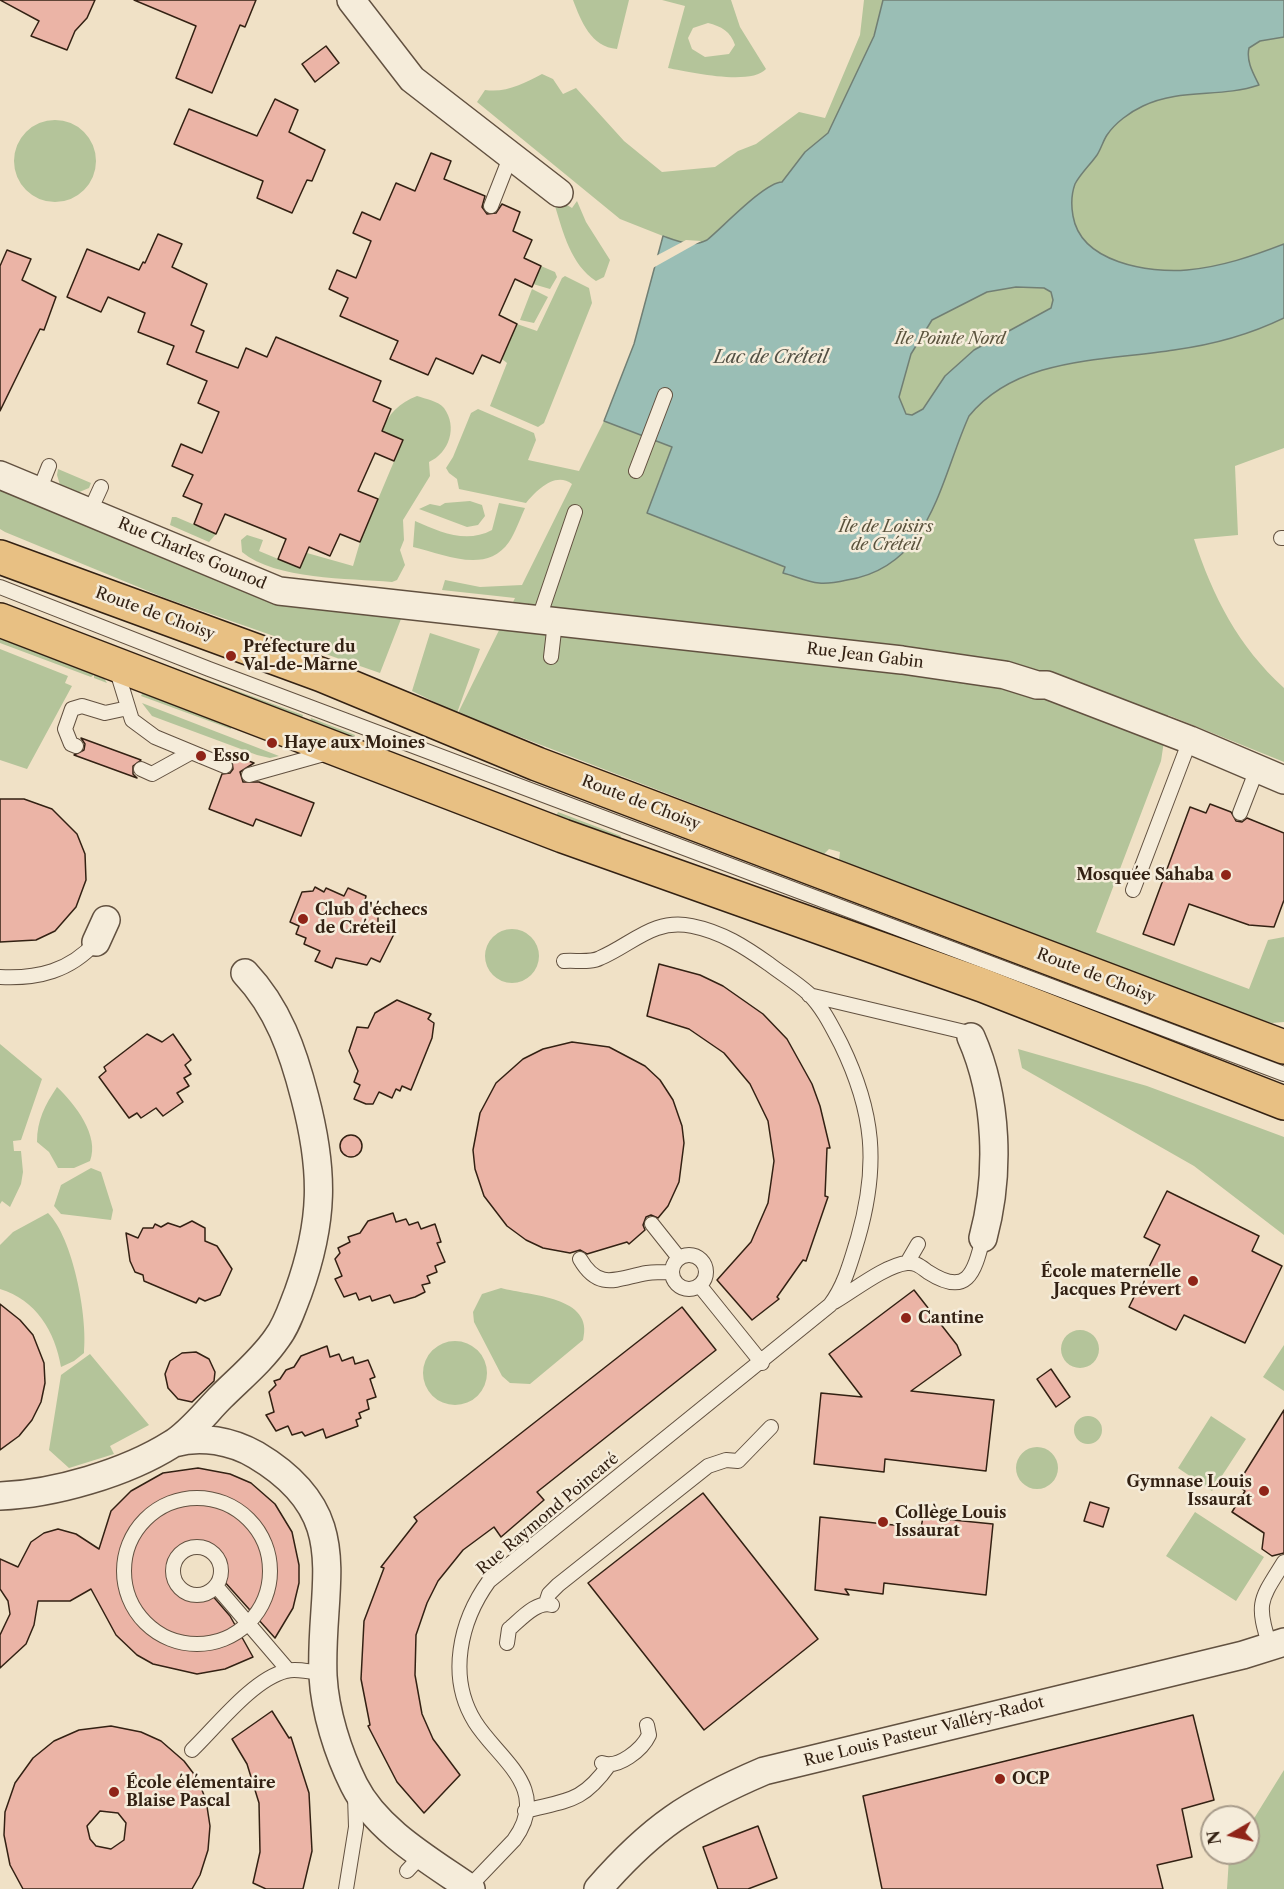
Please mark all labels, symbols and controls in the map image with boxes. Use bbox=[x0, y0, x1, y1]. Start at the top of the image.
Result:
park label: Île Pointe Nord bbox=[895, 329, 1005, 349]
water label: Lac de Créteil bbox=[714, 347, 828, 369]
street label: Rue Charles Gounod bbox=[115, 514, 269, 594]
park label: Île de Loisirs de Créteil bbox=[839, 517, 933, 555]
street label: Route de Choisy bbox=[93, 583, 217, 645]
place label: Préfecture du Val-de-Marne bbox=[243, 637, 357, 675]
street label: Rue Jean Gabin bbox=[805, 639, 925, 673]
marker: Préfecture du Val-de-Marne bbox=[224, 649, 238, 663]
place label: Haye aux Moines bbox=[284, 733, 425, 753]
marker: Haye aux Moines bbox=[265, 736, 279, 750]
place label: Esso bbox=[213, 746, 250, 766]
marker: Esso bbox=[194, 749, 208, 763]
street label: Route de Choisy bbox=[579, 771, 703, 835]
place label: Mosquée Sahaba bbox=[1076, 865, 1214, 885]
marker: Mosquée Sahaba bbox=[1219, 868, 1233, 882]
place label: Club d'échecs de Créteil bbox=[315, 900, 428, 938]
marker: Club d'échecs de Créteil bbox=[296, 912, 310, 926]
street label: Route de Choisy bbox=[1034, 944, 1158, 1008]
place label: École maternelle Jacques Prévert bbox=[1041, 1262, 1181, 1300]
marker: École maternelle Jacques Prévert bbox=[1186, 1274, 1200, 1288]
place label: Cantine bbox=[918, 1308, 984, 1328]
marker: Cantine bbox=[899, 1311, 913, 1325]
street label: Rue Raymond Poincaré bbox=[473, 1449, 623, 1579]
place label: Gymnase Louis Issaurat bbox=[1127, 1472, 1252, 1510]
marker: Gymnase Louis Issaurat bbox=[1257, 1484, 1271, 1498]
place label: Collège Louis Issaurat bbox=[895, 1503, 1007, 1541]
marker: Collège Louis Issaurat bbox=[876, 1515, 890, 1529]
street label: Rue Louis Pasteur Valléry-Radot bbox=[802, 1693, 1046, 1771]
place label: OCP bbox=[1012, 1769, 1050, 1789]
marker: OCP bbox=[993, 1772, 1007, 1786]
place label: École élémentaire Blaise Pascal bbox=[126, 1773, 276, 1811]
marker: École élémentaire Blaise Pascal bbox=[107, 1785, 121, 1799]
north arrow bbox=[1200, 1805, 1260, 1865]
text: N bbox=[1203, 1829, 1225, 1846]

